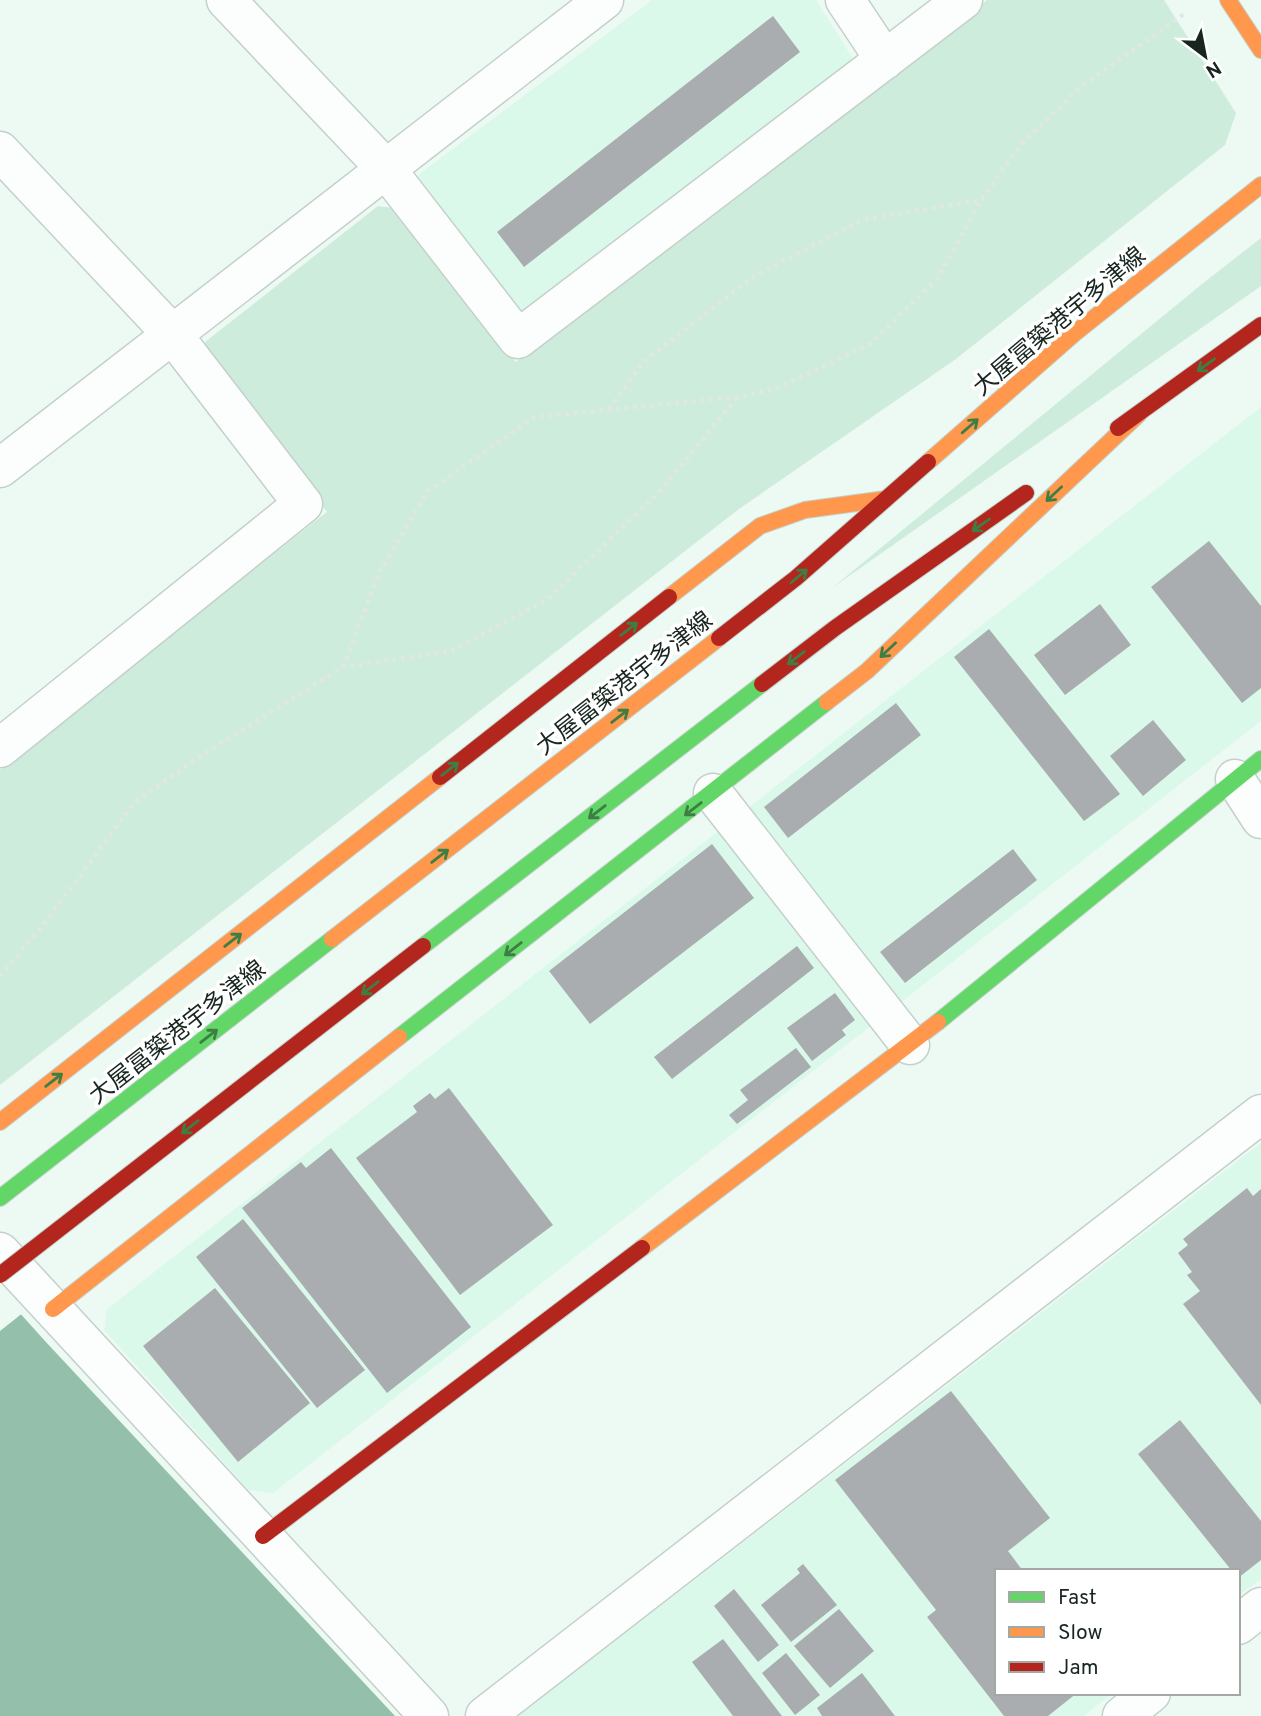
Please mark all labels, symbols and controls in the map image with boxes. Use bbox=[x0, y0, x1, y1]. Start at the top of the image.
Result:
north arrow bbox=[1170, 21, 1240, 91]
text: N bbox=[1201, 55, 1225, 83]
street label: 大屋冨築港宇多津線 bbox=[968, 242, 1153, 403]
one-way arrow bbox=[1197, 358, 1216, 372]
one-way arrow bbox=[961, 418, 979, 434]
one-way arrow bbox=[1046, 486, 1063, 503]
one-way arrow bbox=[972, 518, 991, 532]
one-way arrow bbox=[789, 568, 807, 583]
street label: 大屋冨築港宇多津線 bbox=[531, 606, 720, 763]
one-way arrow bbox=[619, 621, 638, 636]
one-way arrow bbox=[880, 642, 897, 659]
one-way arrow bbox=[787, 651, 806, 666]
one-way arrow bbox=[610, 708, 628, 723]
one-way arrow bbox=[440, 762, 459, 777]
one-way arrow bbox=[684, 801, 702, 817]
one-way arrow bbox=[587, 804, 606, 819]
one-way arrow bbox=[431, 848, 449, 863]
one-way arrow bbox=[223, 932, 241, 947]
one-way arrow bbox=[505, 941, 523, 957]
street label: 大屋冨築港宇多津線 bbox=[84, 955, 273, 1112]
one-way arrow bbox=[361, 980, 379, 995]
one-way arrow bbox=[199, 1028, 217, 1043]
one-way arrow bbox=[44, 1073, 62, 1088]
one-way arrow bbox=[181, 1120, 200, 1135]
legend bbox=[995, 1569, 1240, 1695]
text: Fast bbox=[1058, 1585, 1097, 1612]
text: Slow bbox=[1058, 1620, 1103, 1647]
text: Jam bbox=[1058, 1655, 1099, 1682]

